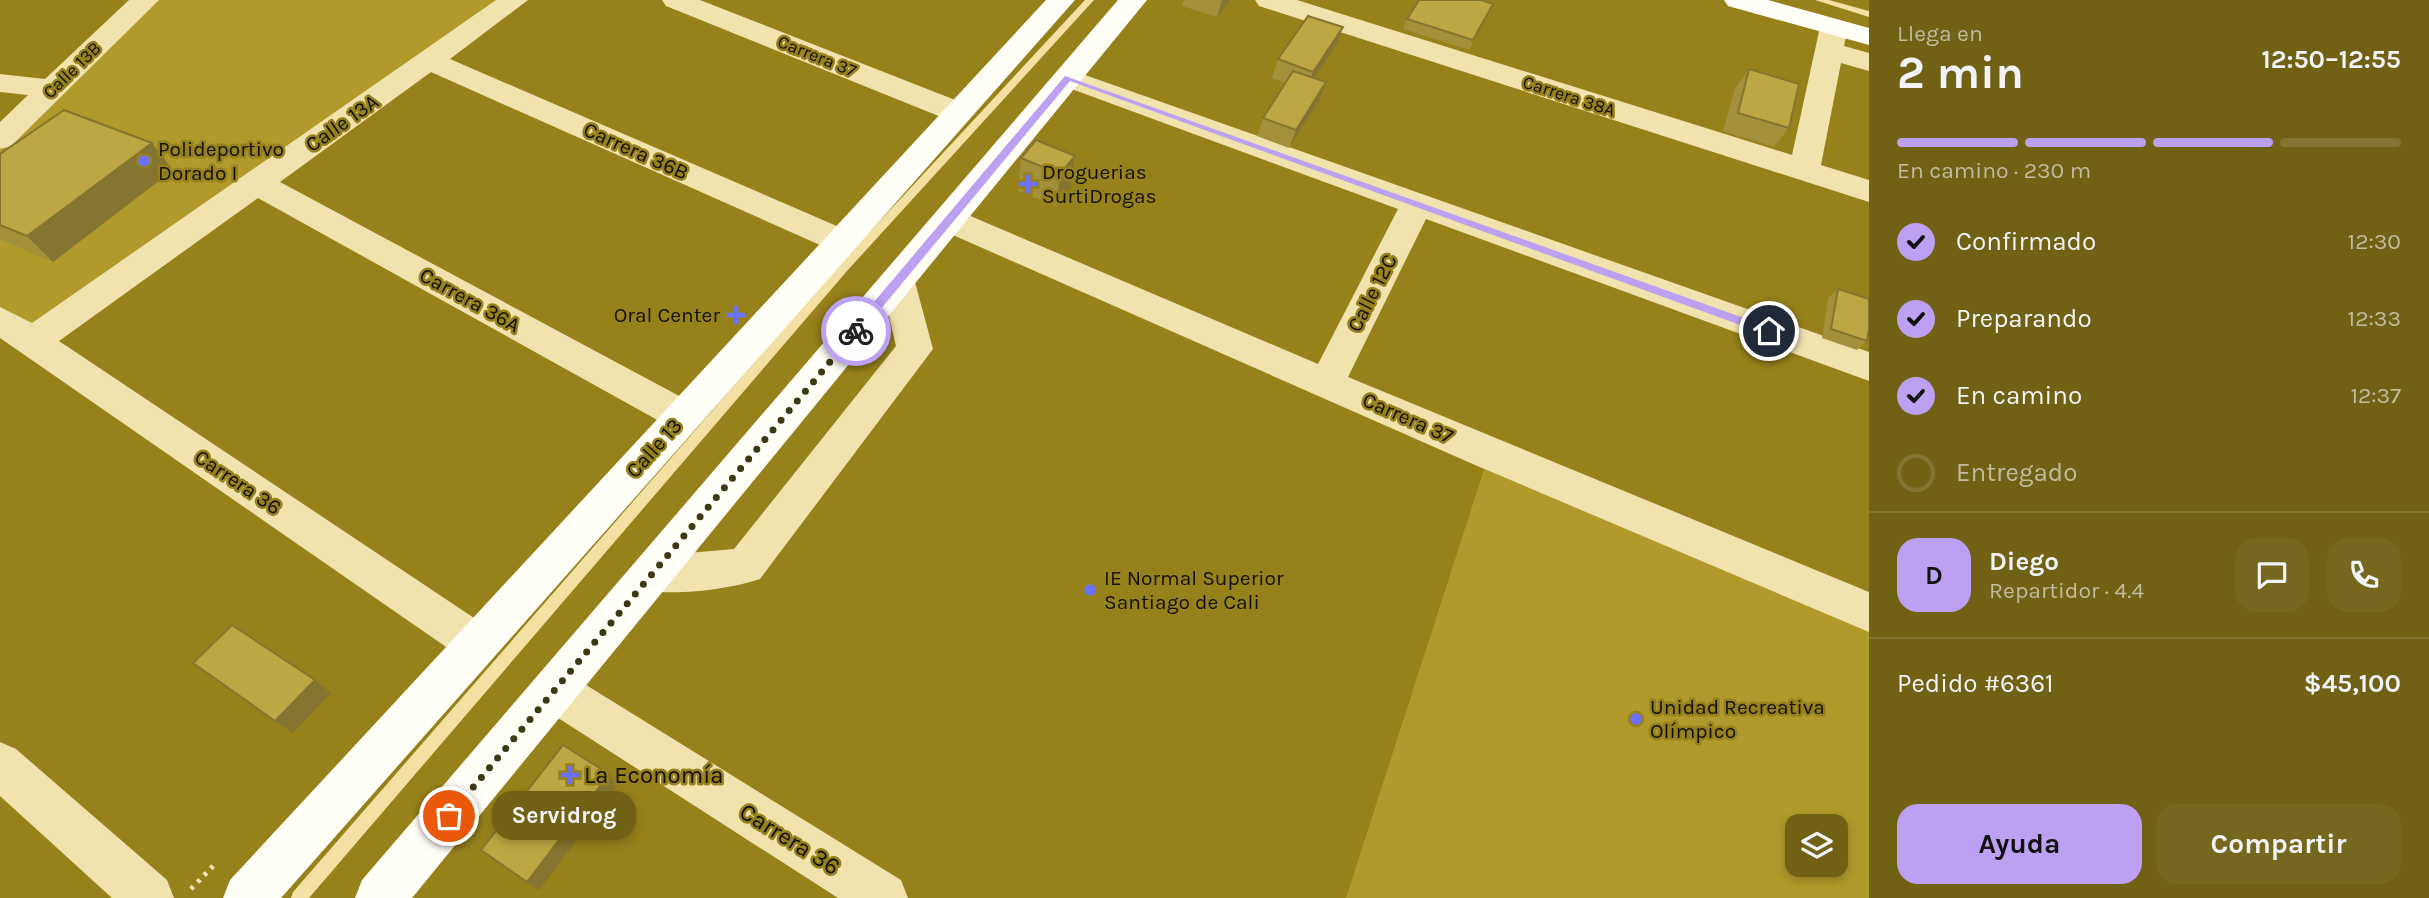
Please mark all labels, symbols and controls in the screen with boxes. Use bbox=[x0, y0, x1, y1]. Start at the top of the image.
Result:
text: Llega en bbox=[1897, 20, 1983, 47]
street label: Carrera 37 bbox=[774, 30, 860, 82]
street label: Calle 13B bbox=[38, 37, 106, 103]
text: 12:50–12:55 bbox=[2261, 44, 2401, 75]
text: 2 min bbox=[1897, 46, 2024, 100]
street label: Carrera 38A bbox=[1520, 71, 1618, 121]
street label: Calle 13A bbox=[301, 89, 383, 157]
street label: Carrera 36B bbox=[580, 117, 692, 185]
place label: Polideportivo Dorado I bbox=[158, 137, 284, 185]
marker: Polideportivo Dorado I bbox=[136, 153, 152, 169]
text: En camino · 230 m bbox=[1897, 157, 2091, 184]
place label: Droguerias SurtiDrogas bbox=[1042, 160, 1157, 208]
marker: Droguerias SurtiDrogas bbox=[1020, 176, 1036, 192]
icon: check bbox=[1897, 223, 1935, 261]
text: Confirmado bbox=[1956, 226, 2096, 257]
text: 12:30 bbox=[2348, 228, 2401, 255]
street label: Calle 12C bbox=[1342, 250, 1402, 336]
street label: Carrera 36A bbox=[416, 263, 524, 337]
courier bbox=[821, 296, 891, 366]
icon: check bbox=[1897, 300, 1935, 338]
pin bbox=[1739, 301, 1799, 361]
place label: Oral Center bbox=[614, 303, 720, 327]
text: Preparando bbox=[1956, 303, 2092, 334]
marker: Oral Center bbox=[726, 305, 746, 325]
text: 12:33 bbox=[2348, 305, 2401, 332]
icon: bike bbox=[837, 312, 875, 350]
icon: home bbox=[1750, 312, 1788, 350]
icon: check bbox=[1897, 377, 1935, 415]
text: En camino bbox=[1956, 380, 2082, 411]
text: 12:37 bbox=[2350, 382, 2401, 409]
street label: Carrera 37 bbox=[1359, 387, 1457, 449]
street label: Calle 13 bbox=[621, 413, 687, 483]
street label: Carrera 36 bbox=[190, 444, 286, 520]
text: Entregado bbox=[1956, 457, 2077, 488]
button: chat bbox=[2235, 538, 2309, 612]
button: phone bbox=[2327, 538, 2401, 612]
text: Diego bbox=[1989, 546, 2059, 577]
text: D bbox=[1925, 560, 1943, 591]
place label: IE Normal Superior Santiago de Cali bbox=[1104, 566, 1284, 614]
text: Repartidor · 4.4 bbox=[1989, 577, 2144, 604]
marker: IE Normal Superior Santiago de Cali bbox=[1082, 582, 1098, 598]
text: Pedido #6361 bbox=[1897, 668, 2054, 699]
text: $45,100 bbox=[2304, 668, 2401, 699]
place label: Unidad Recreativa Olímpico bbox=[1650, 695, 1825, 743]
marker: Unidad Recreativa Olímpico bbox=[1628, 711, 1644, 727]
place label: La Economía bbox=[584, 761, 724, 789]
marker: La Economía bbox=[562, 767, 578, 783]
pin bbox=[419, 786, 479, 846]
callout: Servidrog bbox=[491, 792, 634, 840]
icon: bag bbox=[430, 797, 468, 835]
street label: Carrera 36 bbox=[735, 797, 845, 881]
text: Servidrog bbox=[512, 802, 616, 829]
button: Ayuda bbox=[1897, 804, 2142, 884]
button: Compartir bbox=[2156, 804, 2401, 884]
map controls bbox=[1785, 814, 1848, 877]
button: layers bbox=[1785, 814, 1848, 877]

